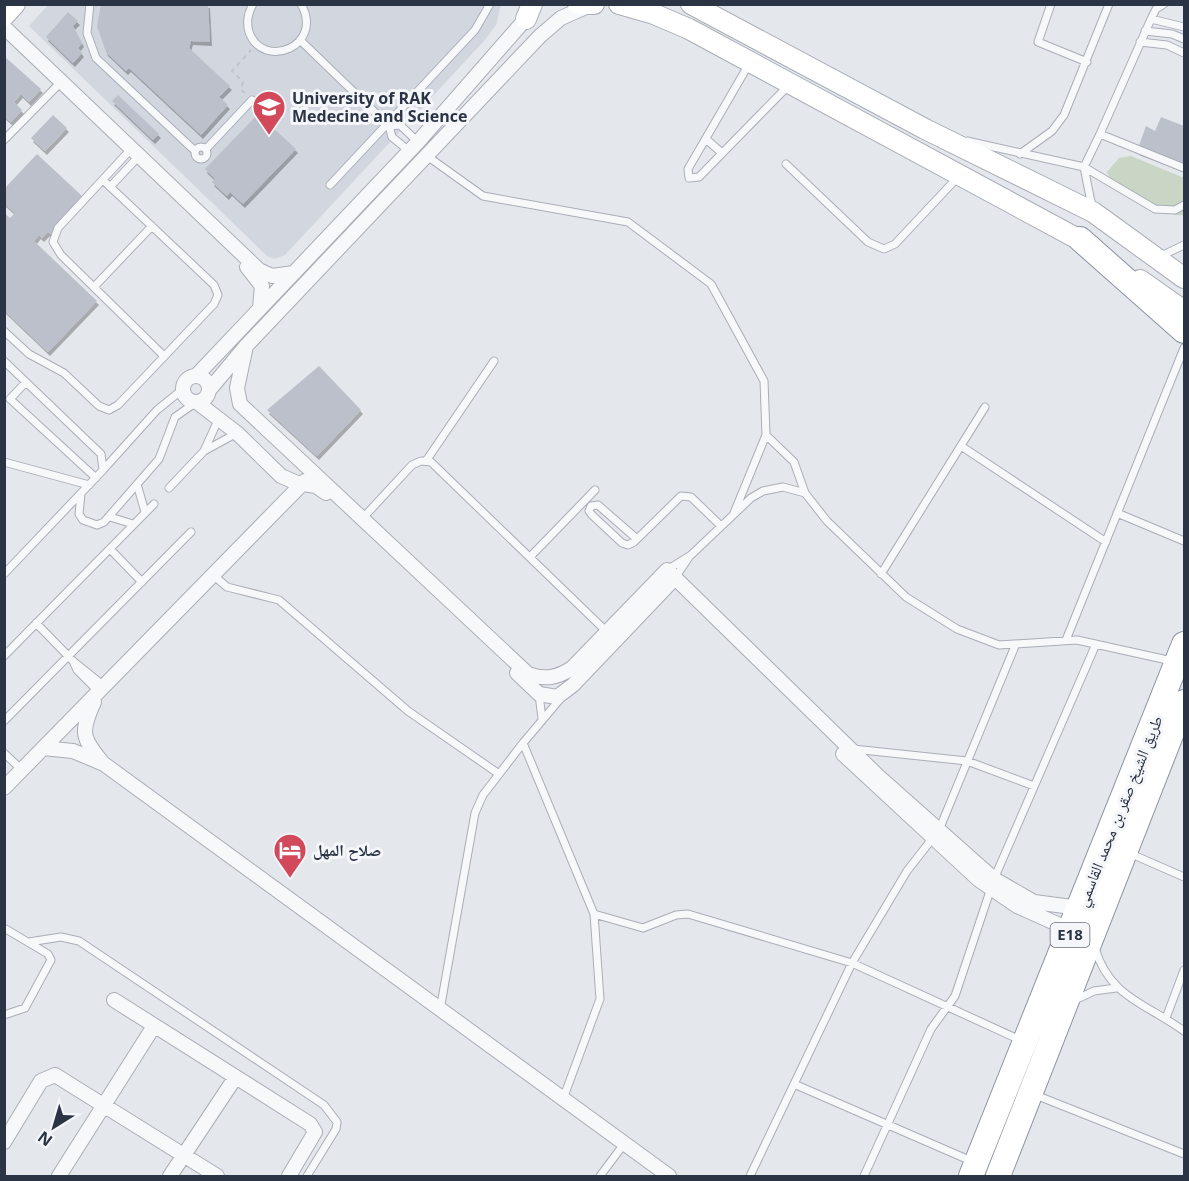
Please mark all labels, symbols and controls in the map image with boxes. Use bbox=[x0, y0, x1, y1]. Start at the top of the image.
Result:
place label: University of RAK Medecine and Science bbox=[292, 87, 467, 127]
school or university icon: University of RAK Medecine and Science bbox=[251, 89, 287, 136]
street label: طريق الشيخ صقر بن محمد القاسمي bbox=[1070, 712, 1169, 911]
hotel icon: صلاح المهل bbox=[272, 832, 308, 879]
place label: صلاح المهل bbox=[313, 839, 381, 861]
road number: E18 bbox=[1050, 923, 1090, 947]
north arrow bbox=[24, 1097, 84, 1157]
text: N bbox=[33, 1126, 57, 1152]

